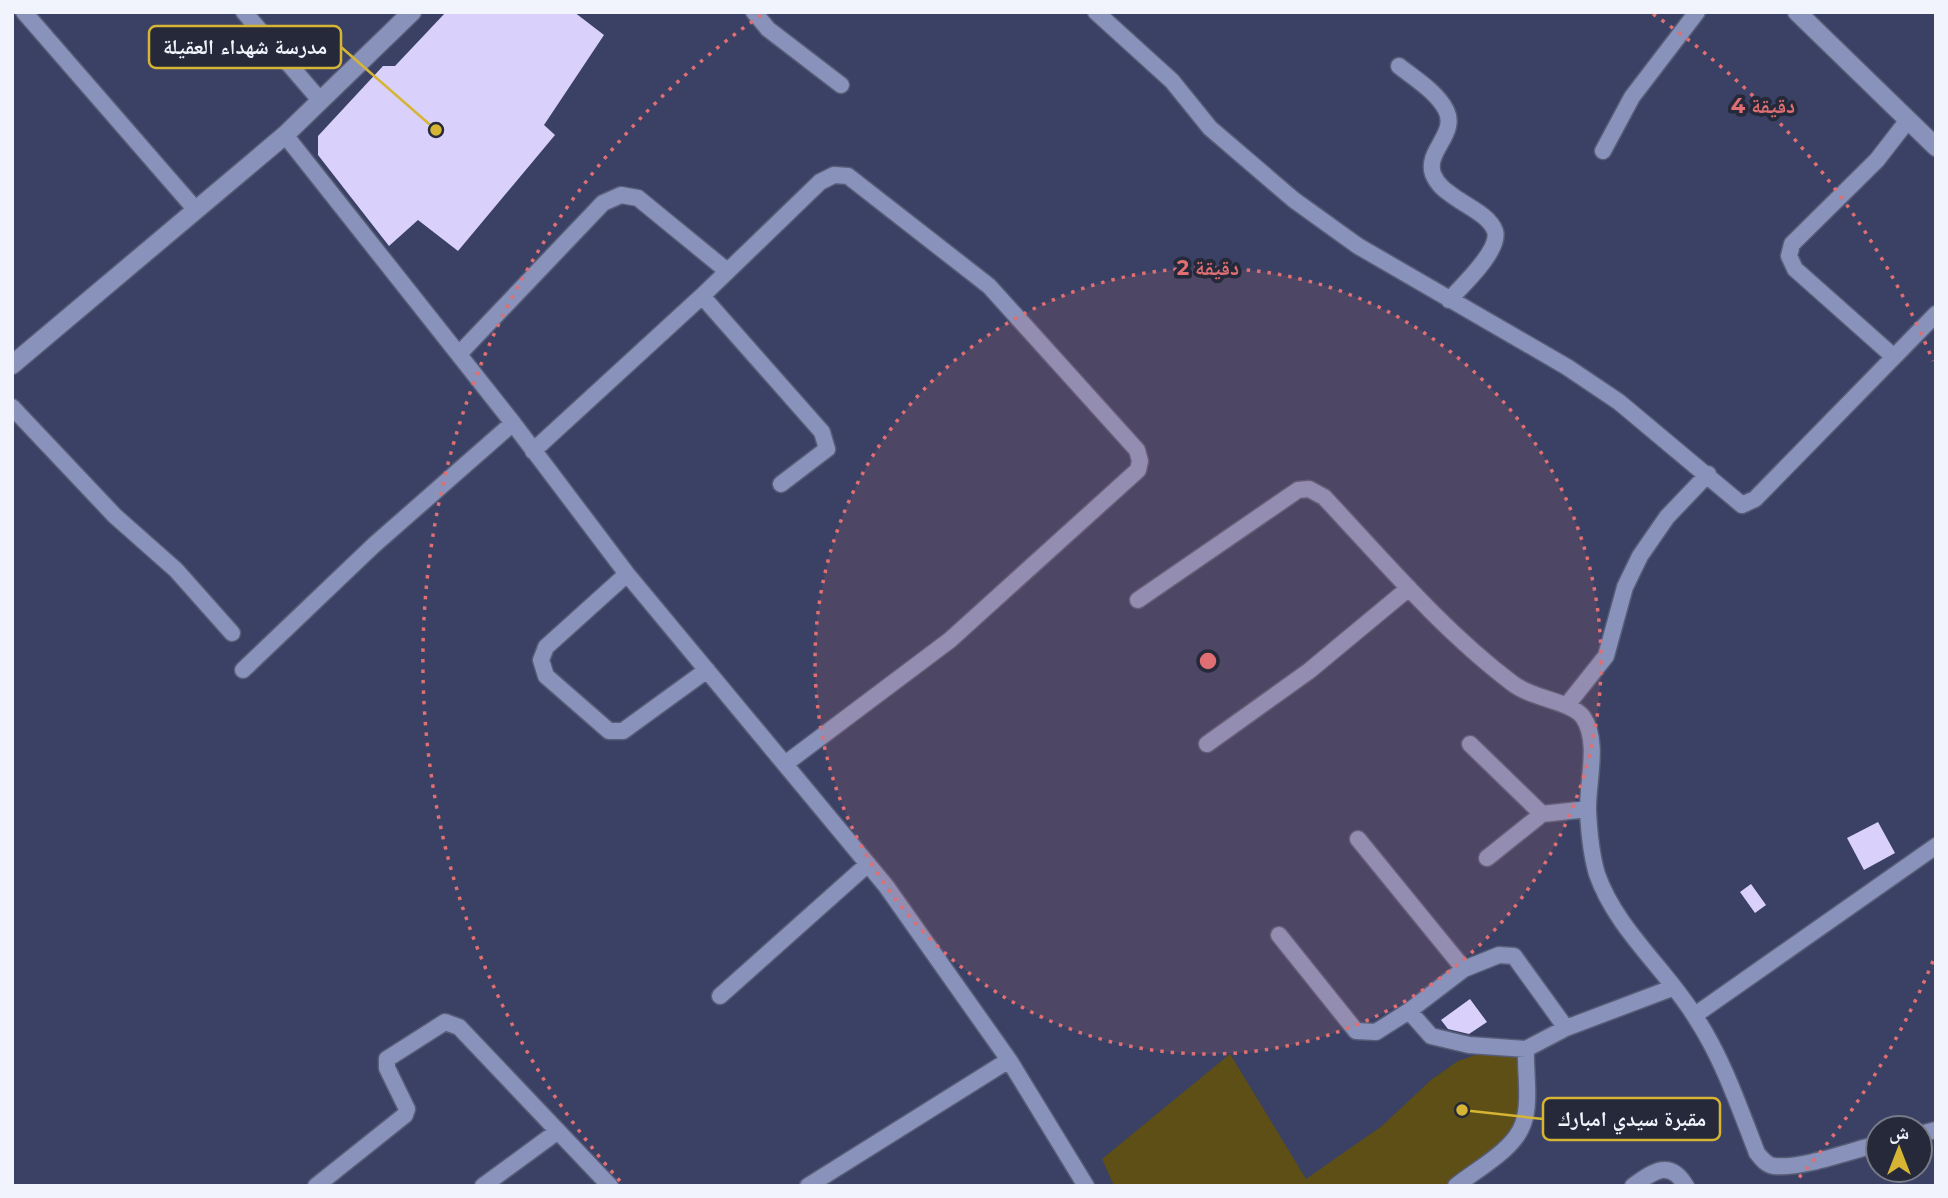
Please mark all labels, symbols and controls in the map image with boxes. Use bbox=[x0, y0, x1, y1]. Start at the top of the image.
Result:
callout: مدرسة شهداء العقيلة bbox=[149, 26, 341, 68]
text: مدرسة شهداء العقيلة bbox=[163, 34, 327, 59]
text: 4 دقيقة bbox=[1731, 93, 1795, 118]
text: 2 دقيقة bbox=[1177, 255, 1239, 280]
centre of rings bbox=[1196, 649, 1220, 673]
callout: مقبرة سيدي امبارك bbox=[1543, 1098, 1720, 1140]
text: مقبرة سيدي امبارك bbox=[1558, 1106, 1706, 1135]
north arrow bbox=[1864, 1114, 1934, 1184]
text: ش bbox=[1889, 1121, 1909, 1144]

